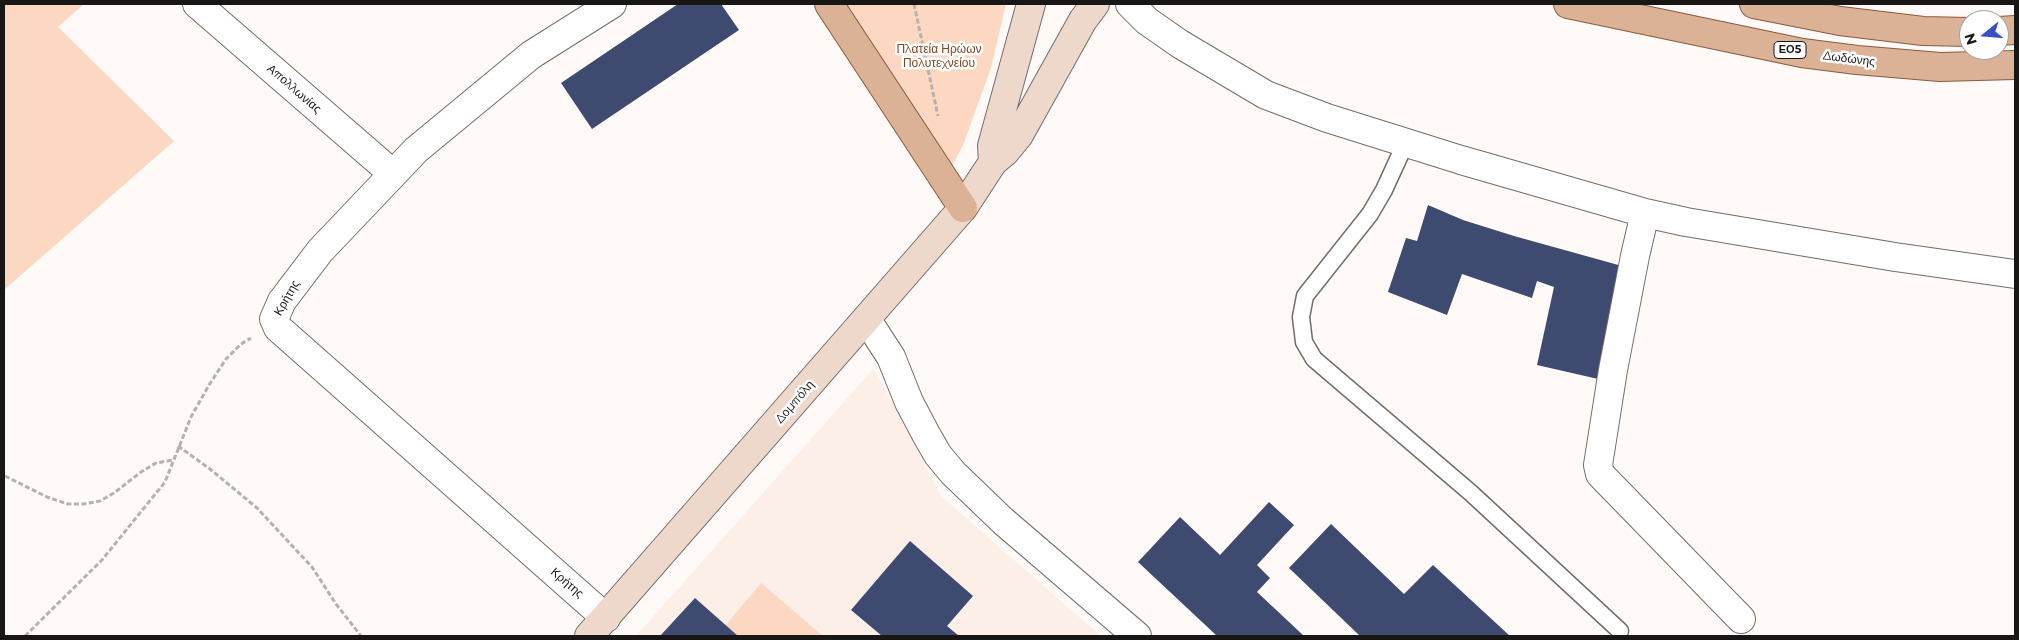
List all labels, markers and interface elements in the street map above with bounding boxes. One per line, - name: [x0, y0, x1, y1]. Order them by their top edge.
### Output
- north arrow: [1959, 10, 2009, 60]
- text: N: [1960, 31, 1981, 47]
- park label: Πλατεία Ηρώων Πολυτεχνείου: [896, 42, 982, 70]
- road number: ΕΟ5: [1774, 42, 1806, 58]
- street label: Δωδώνης: [1822, 49, 1876, 69]
- street label: Απολλωνίας: [264, 62, 324, 116]
- street label: Κρήτης: [271, 278, 303, 318]
- street label: Δομπόλη: [773, 378, 817, 426]
- street label: Κρήτης: [548, 565, 586, 601]

